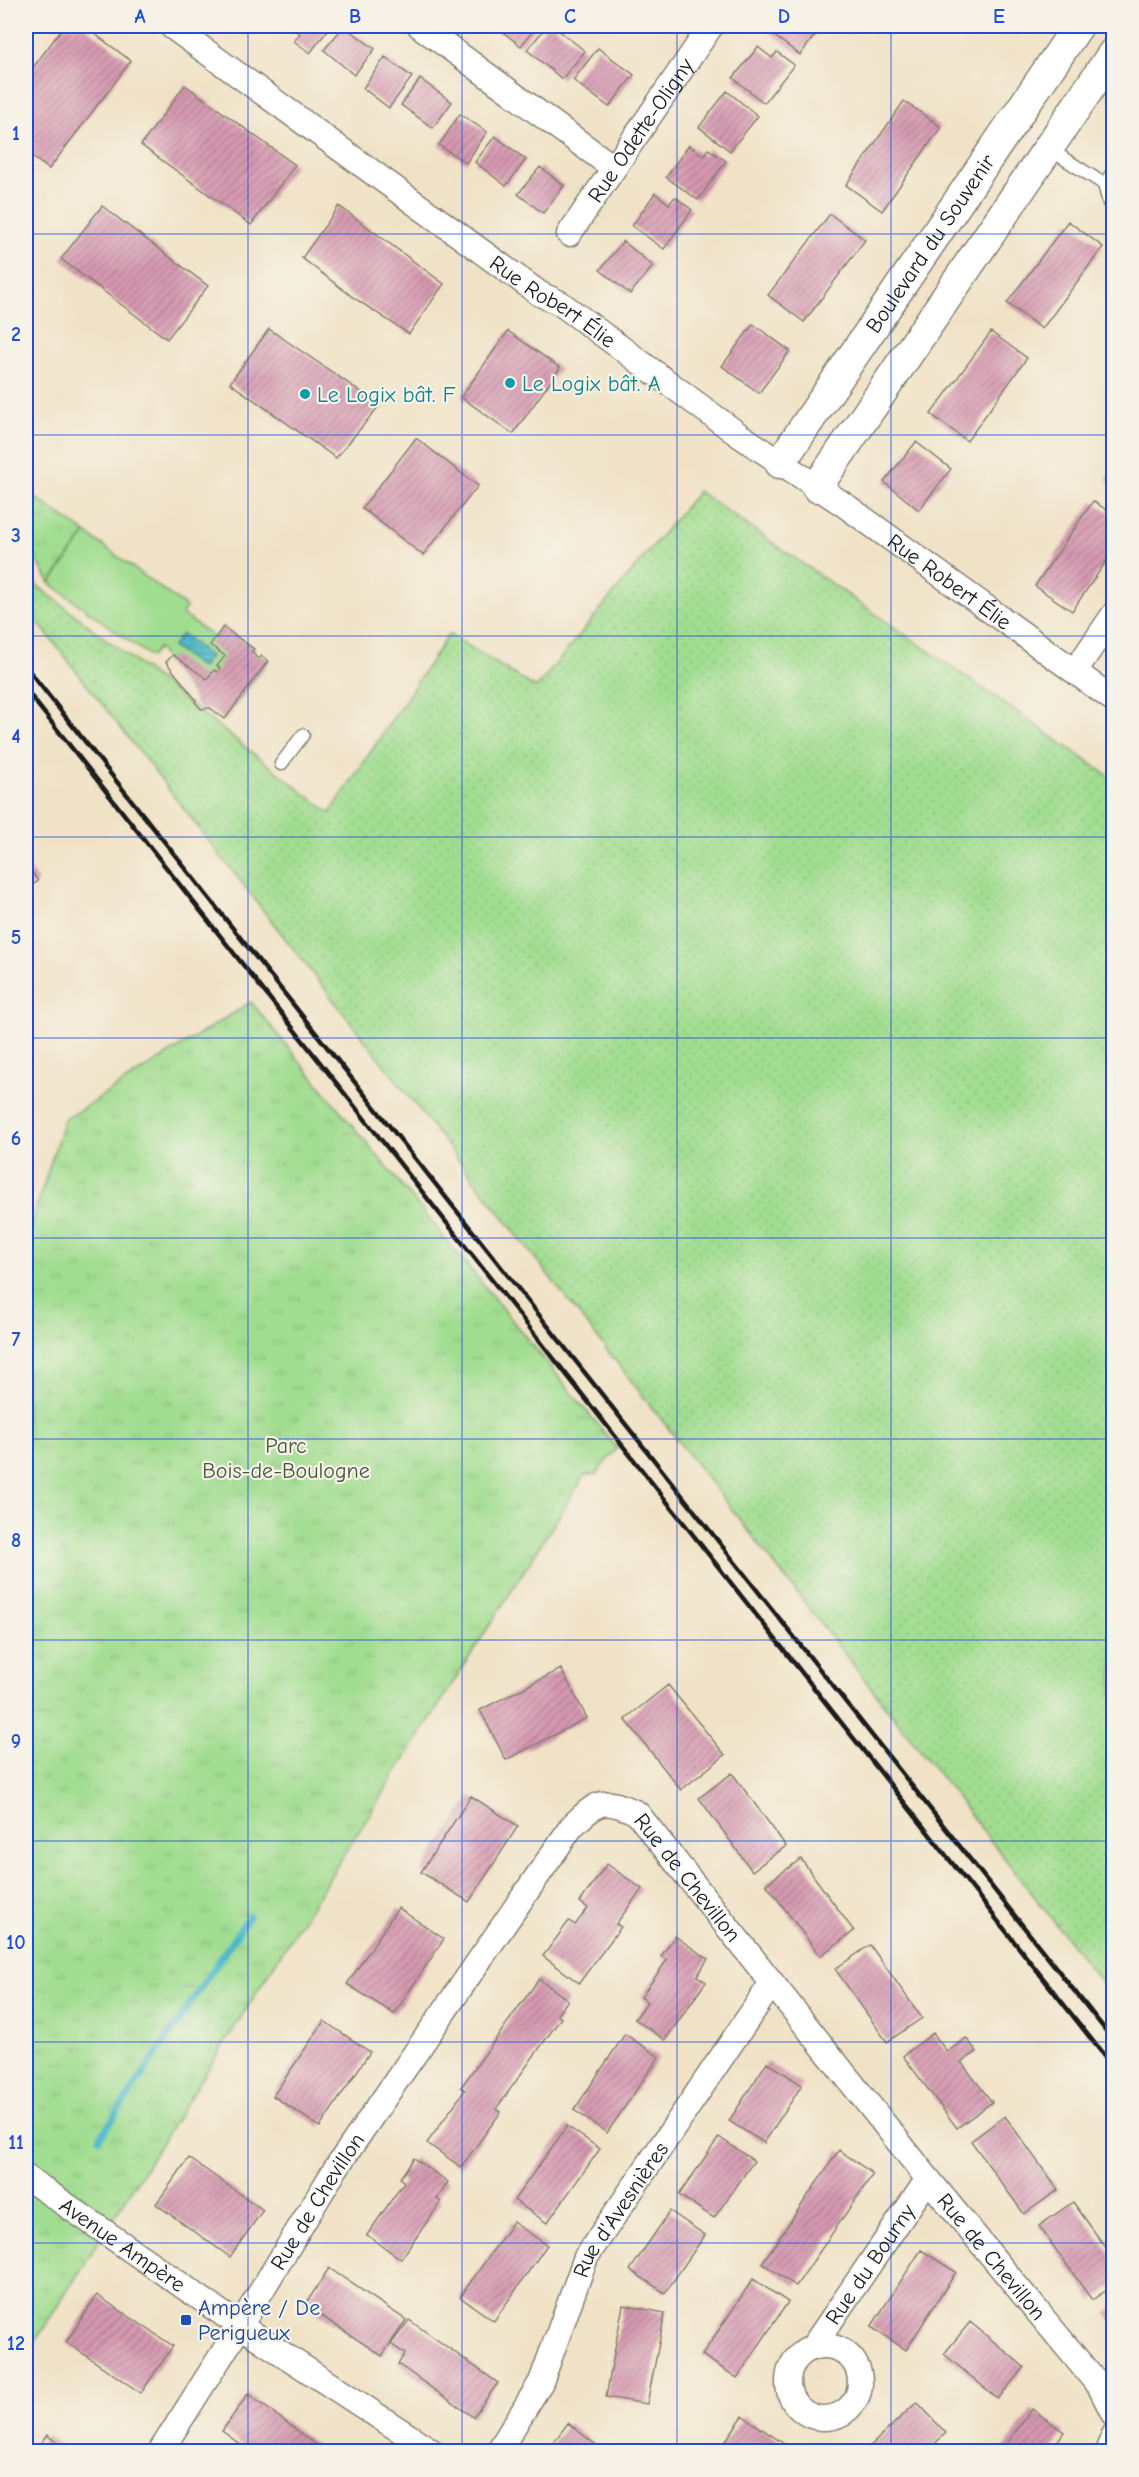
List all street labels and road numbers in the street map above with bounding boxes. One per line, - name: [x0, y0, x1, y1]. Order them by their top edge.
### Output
- street label: Rue Odette-Oligny: [582, 53, 699, 208]
- street label: Boulevard du Souvenir: [861, 149, 1001, 338]
- street label: Rue Robert Élie: [485, 250, 620, 354]
- street label: Rue Robert Élie: [882, 528, 1016, 635]
- street label: Rue de Chevillon: [628, 1808, 746, 1947]
- street label: Rue de Chevillon: [265, 2128, 370, 2275]
- street label: Rue d'Avesnières: [568, 2137, 674, 2281]
- street label: Rue de Chevillon: [931, 2188, 1051, 2326]
- street label: Avenue Ampère: [54, 2192, 190, 2298]
- street label: Rue du Bourny: [820, 2199, 921, 2330]

